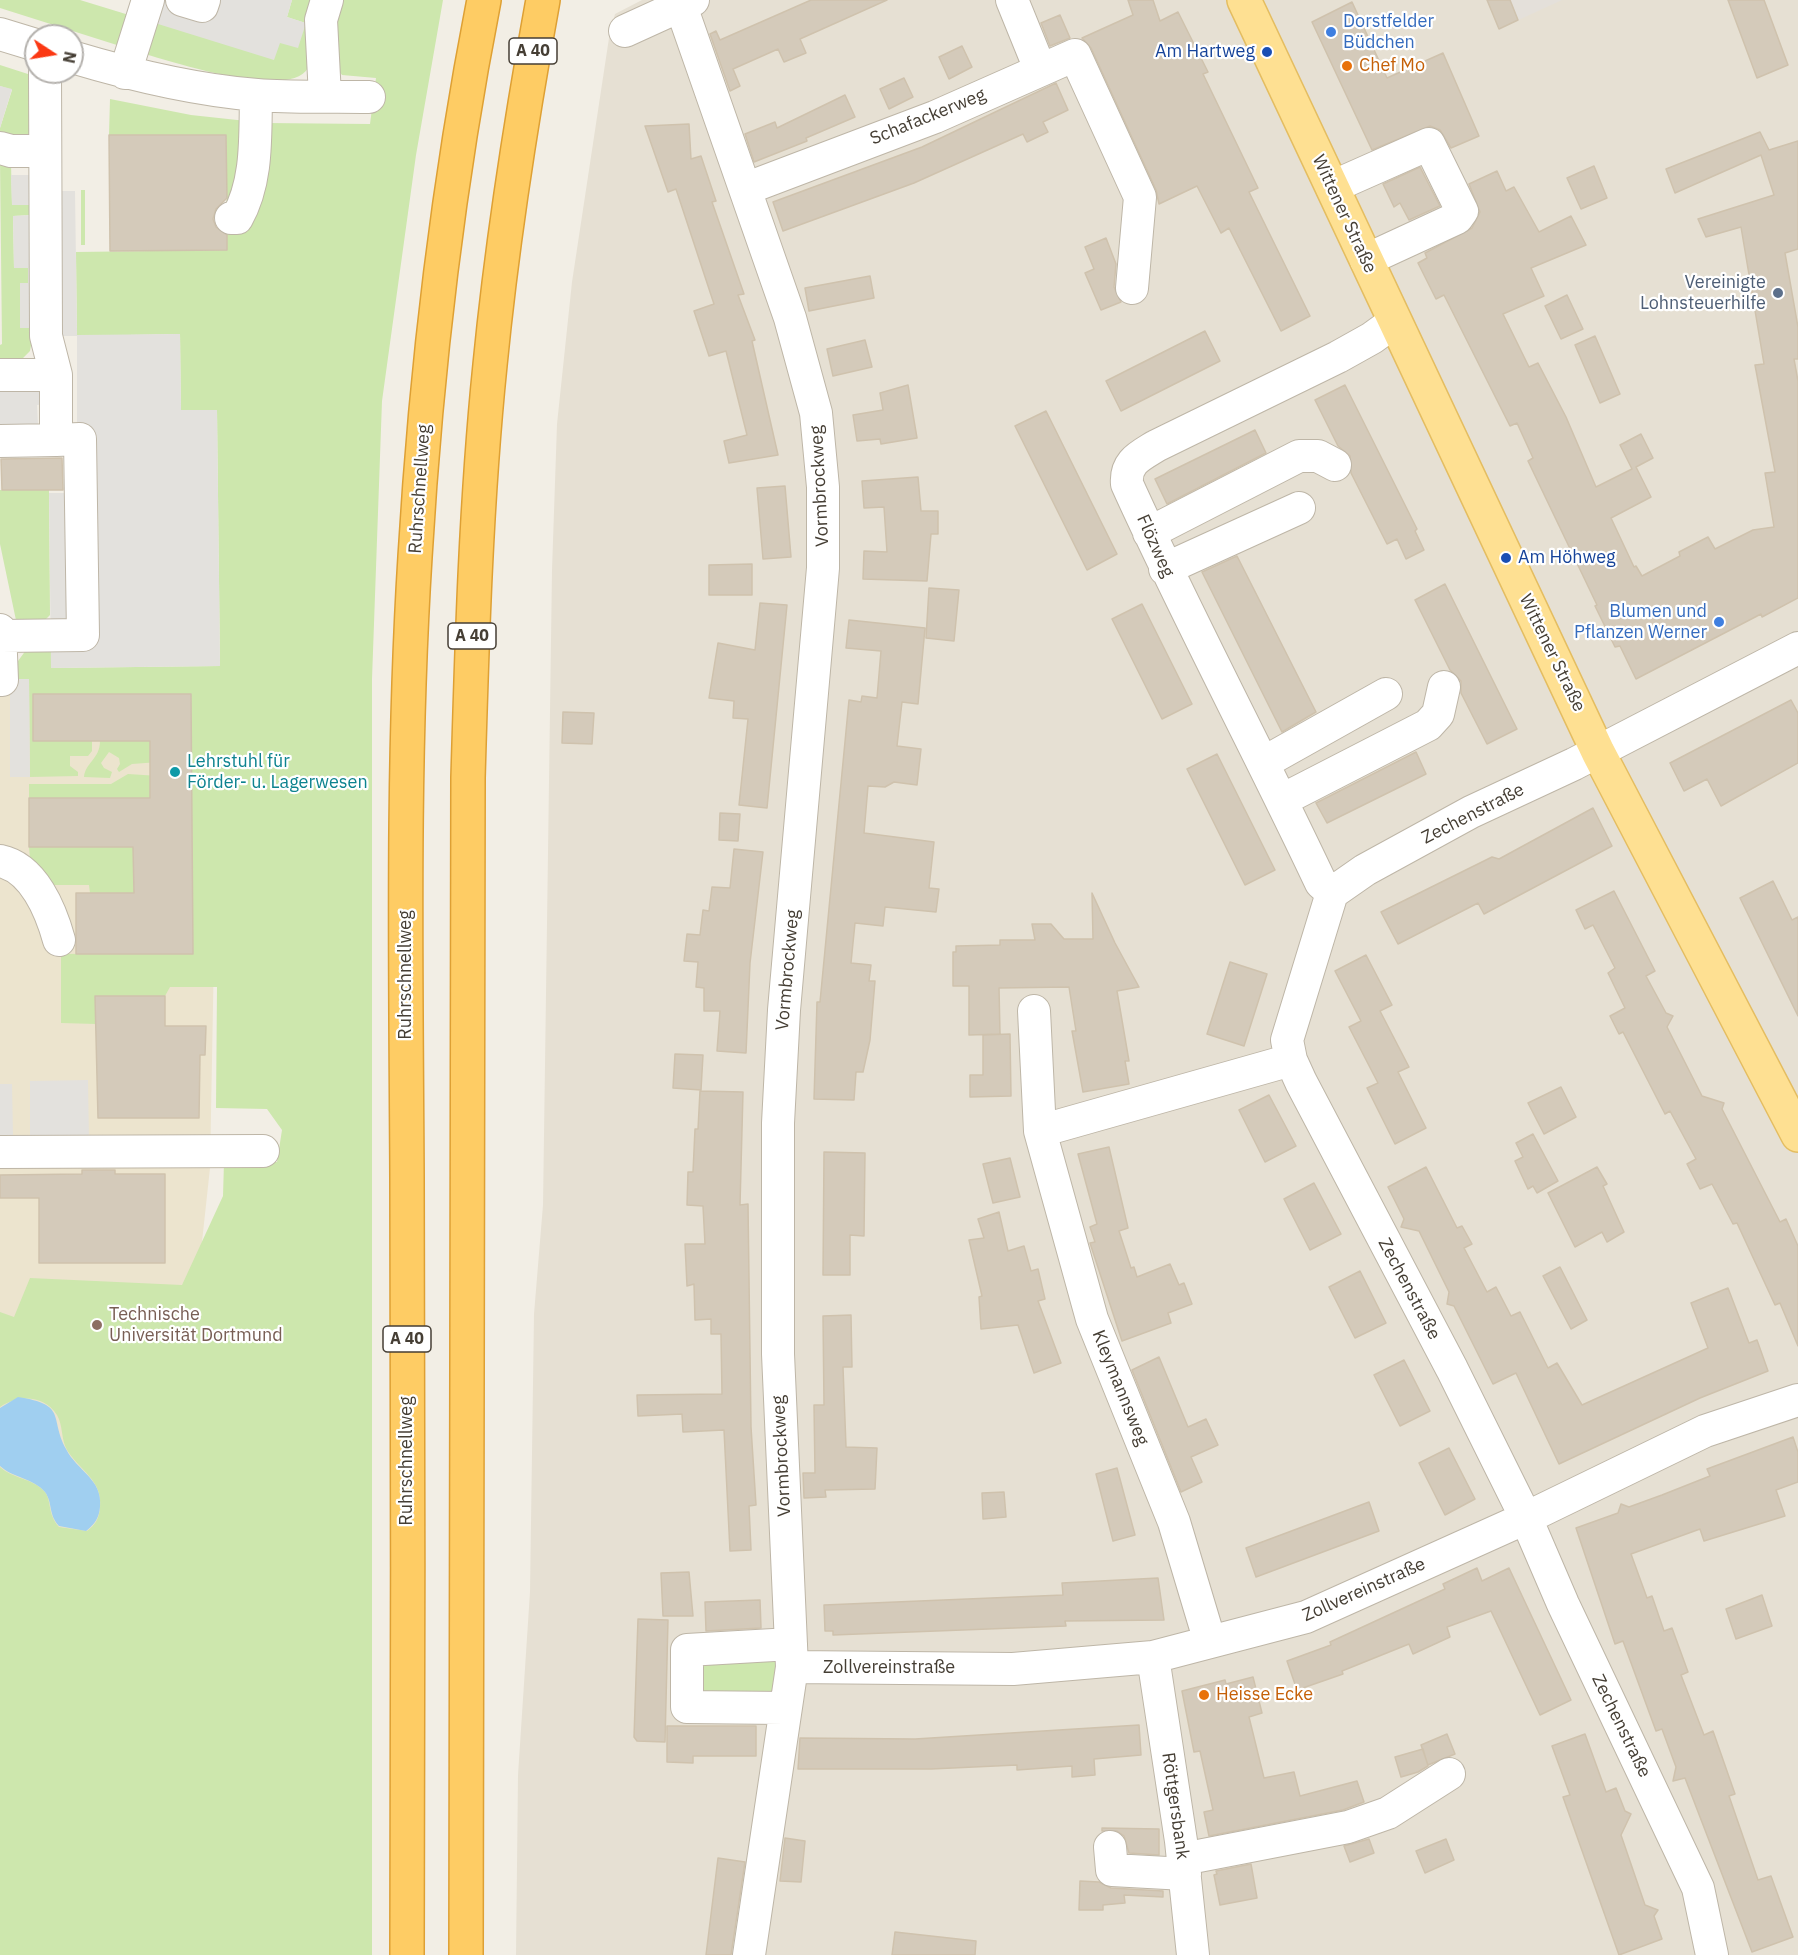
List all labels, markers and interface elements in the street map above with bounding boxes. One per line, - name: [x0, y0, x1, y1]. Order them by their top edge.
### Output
- place label: Dorstfelder Büdchen: [1343, 11, 1434, 54]
- north arrow: [24, 24, 84, 84]
- marker: Dorstfelder Büdchen: [1324, 25, 1338, 39]
- road number: A 40: [509, 38, 557, 64]
- place label: Am Hartweg: [1155, 41, 1255, 63]
- marker: Am Hartweg: [1260, 45, 1274, 59]
- text: N: [59, 50, 81, 65]
- place label: Chef Mo: [1359, 55, 1425, 77]
- marker: Chef Mo: [1340, 59, 1354, 73]
- street label: Schafackerweg: [867, 84, 989, 150]
- street label: Wittener Straße: [1307, 151, 1381, 277]
- place label: Vereinigte Lohnsteuerhilfe: [1640, 272, 1766, 314]
- marker: Vereinigte Lohnsteuerhilfe: [1771, 286, 1785, 300]
- street label: Ruhrschnellweg: [405, 424, 435, 554]
- street label: Vormbrockweg: [806, 425, 834, 547]
- street label: Flözweg: [1132, 511, 1178, 581]
- place label: Am Höhweg: [1518, 547, 1616, 569]
- marker: Am Höhweg: [1499, 551, 1513, 565]
- street label: Wittener Straße: [1514, 591, 1590, 715]
- place label: Blumen und Pflanzen Werner: [1574, 601, 1707, 644]
- marker: Blumen und Pflanzen Werner: [1712, 615, 1726, 629]
- road number: A 40: [448, 623, 496, 649]
- place label: Lehrstuhl für Förder- u. Lagerwesen: [187, 751, 368, 794]
- marker: Lehrstuhl für Förder- u. Lagerwesen: [168, 765, 182, 779]
- street label: Zechenstraße: [1418, 779, 1528, 849]
- street label: Vormbrockweg: [772, 909, 804, 1031]
- street label: Ruhrschnellweg: [395, 910, 417, 1040]
- street label: Zechenstraße: [1373, 1234, 1445, 1344]
- place label: Technische Universität Dortmund: [109, 1304, 283, 1346]
- marker: Technische Universität Dortmund: [90, 1318, 104, 1332]
- road number: A 40: [383, 1326, 431, 1352]
- street label: Kleymannsweg: [1087, 1327, 1153, 1449]
- street label: Vormbrockweg: [768, 1395, 796, 1517]
- street label: Ruhrschnellweg: [396, 1396, 418, 1526]
- street label: Zollvereinstraße: [1299, 1553, 1429, 1627]
- street label: Zollvereinstraße: [823, 1657, 955, 1679]
- street label: Zechenstraße: [1587, 1671, 1655, 1781]
- place label: Heisse Ecke: [1216, 1684, 1313, 1706]
- marker: Heisse Ecke: [1197, 1688, 1211, 1702]
- street label: Röttgersbank: [1157, 1751, 1193, 1861]

